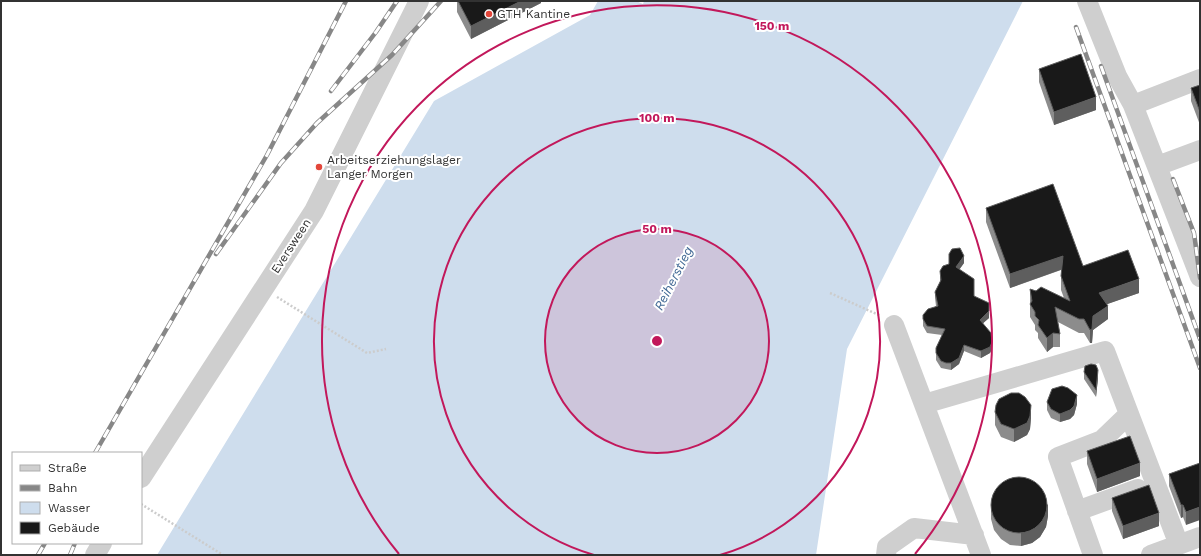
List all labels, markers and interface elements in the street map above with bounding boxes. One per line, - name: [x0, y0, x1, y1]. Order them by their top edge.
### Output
- place label: GTH Kantine: [497, 7, 570, 21]
- marker: GTH Kantine: [484, 9, 494, 19]
- text: 150 m: [755, 19, 789, 33]
- text: 100 m: [639, 111, 675, 125]
- place label: Arbeitserziehungslager Langer Morgen: [327, 153, 461, 181]
- marker: Arbeitserziehungslager Langer Morgen: [314, 162, 324, 172]
- street label: Eversween: [268, 216, 314, 276]
- text: 50 m: [642, 222, 672, 236]
- water label: Reiherstieg: [651, 244, 696, 313]
- centre of rings: [650, 334, 664, 348]
- legend: [12, 452, 142, 544]
- text: Straße: [48, 461, 87, 475]
- text: Bahn: [48, 481, 77, 495]
- text: Wasser: [48, 501, 90, 515]
- text: Gebäude: [48, 521, 100, 535]

